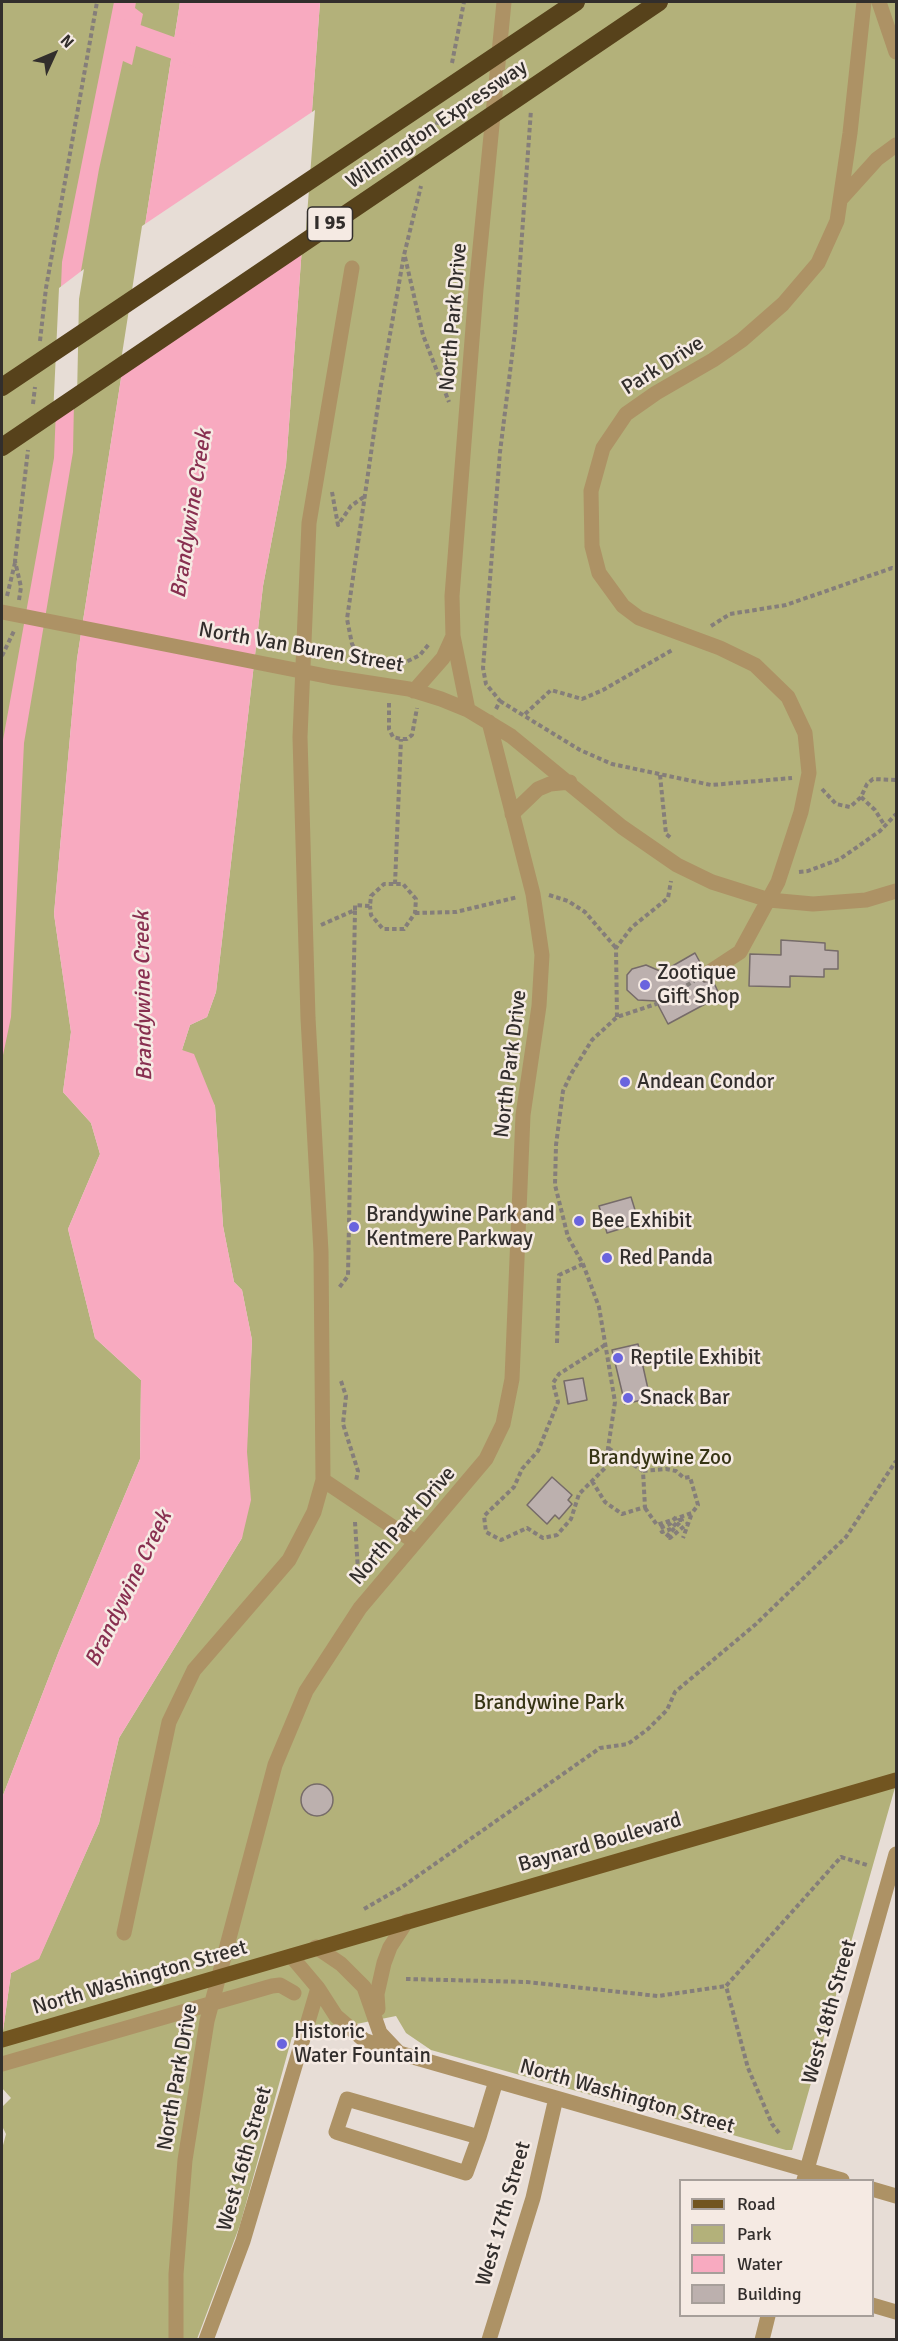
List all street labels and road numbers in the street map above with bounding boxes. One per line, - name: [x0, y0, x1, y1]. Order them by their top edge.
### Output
- street label: Wilmington Expressway: [342, 55, 532, 195]
- road number: I 95: [308, 207, 352, 241]
- street label: North Park Drive: [435, 242, 473, 392]
- street label: Park Drive: [617, 331, 709, 401]
- street label: North Van Buren Street: [197, 618, 405, 678]
- street label: North Park Drive: [489, 989, 533, 1139]
- street label: North Park Drive: [345, 1462, 461, 1590]
- street label: Baynard Boulevard: [516, 1808, 684, 1878]
- street label: North Washington Street: [30, 1935, 250, 2021]
- street label: West 18th Street: [797, 1937, 863, 2087]
- street label: North Park Drive: [153, 2002, 203, 2152]
- street label: North Washington Street: [517, 2054, 737, 2140]
- street label: West 16th Street: [212, 2084, 278, 2234]
- street label: West 17th Street: [471, 2139, 537, 2289]

